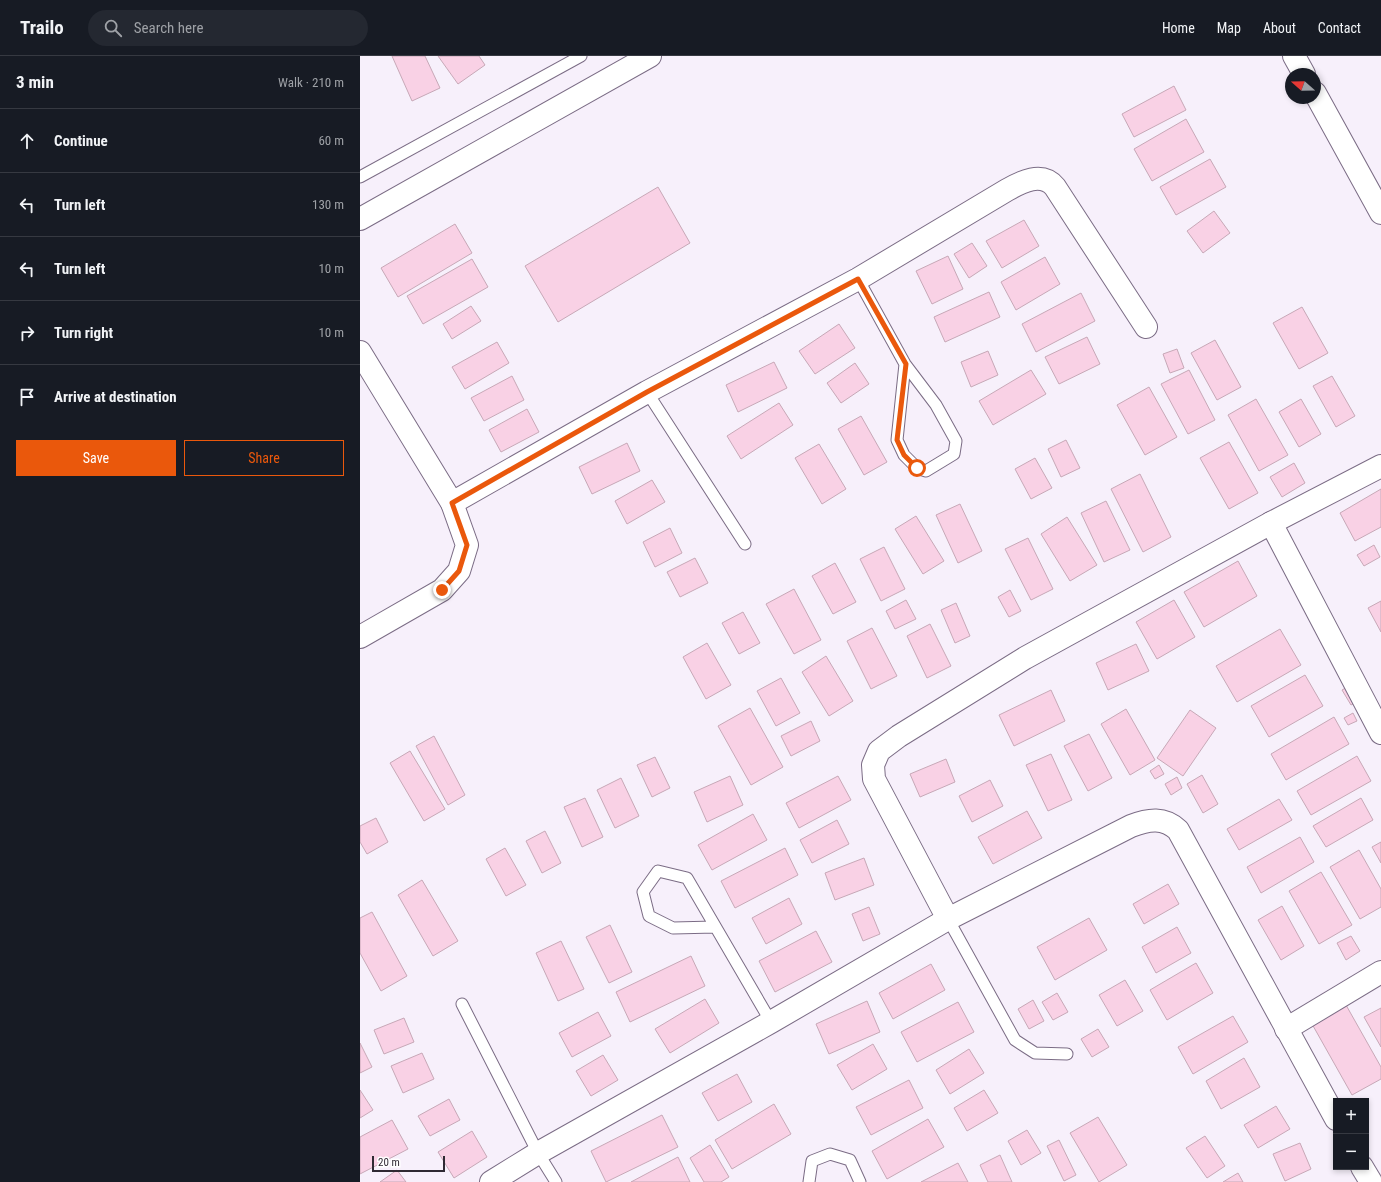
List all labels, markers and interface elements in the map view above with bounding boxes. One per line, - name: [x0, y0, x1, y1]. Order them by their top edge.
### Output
- search box: [88, 10, 368, 46]
- text: Trailo: [20, 16, 64, 39]
- icon: search: [102, 17, 124, 39]
- text: Search here: [134, 19, 203, 37]
- text: Home: [1162, 20, 1195, 36]
- text: Map: [1217, 20, 1241, 36]
- text: About: [1263, 20, 1296, 36]
- text: Contact: [1318, 20, 1361, 36]
- north arrow: [1285, 68, 1321, 104]
- text: 3 min: [16, 72, 54, 92]
- text: Walk · 210 m: [278, 75, 344, 90]
- icon: ahead: [16, 130, 38, 152]
- text: Continue: [54, 132, 108, 150]
- text: 60 m: [318, 133, 344, 148]
- icon: left: [16, 194, 38, 216]
- text: Turn left: [54, 196, 105, 214]
- text: 130 m: [312, 197, 344, 212]
- icon: left: [16, 258, 38, 280]
- text: Turn left: [54, 260, 105, 278]
- text: 10 m: [318, 261, 344, 276]
- icon: right: [16, 322, 38, 344]
- text: Turn right: [54, 324, 113, 342]
- text: 10 m: [318, 325, 344, 340]
- icon: arrive: [16, 386, 38, 408]
- text: Arrive at destination: [54, 388, 177, 406]
- button: Save: [16, 440, 176, 476]
- button: Share: [184, 440, 344, 476]
- route start: [908, 459, 926, 477]
- route end: [433, 581, 451, 599]
- map controls: [1333, 1098, 1369, 1170]
- button: +: [1333, 1098, 1369, 1134]
- button: −: [1333, 1134, 1369, 1170]
- scale bar: [372, 1154, 445, 1173]
- text: 20 m: [378, 1156, 400, 1169]

